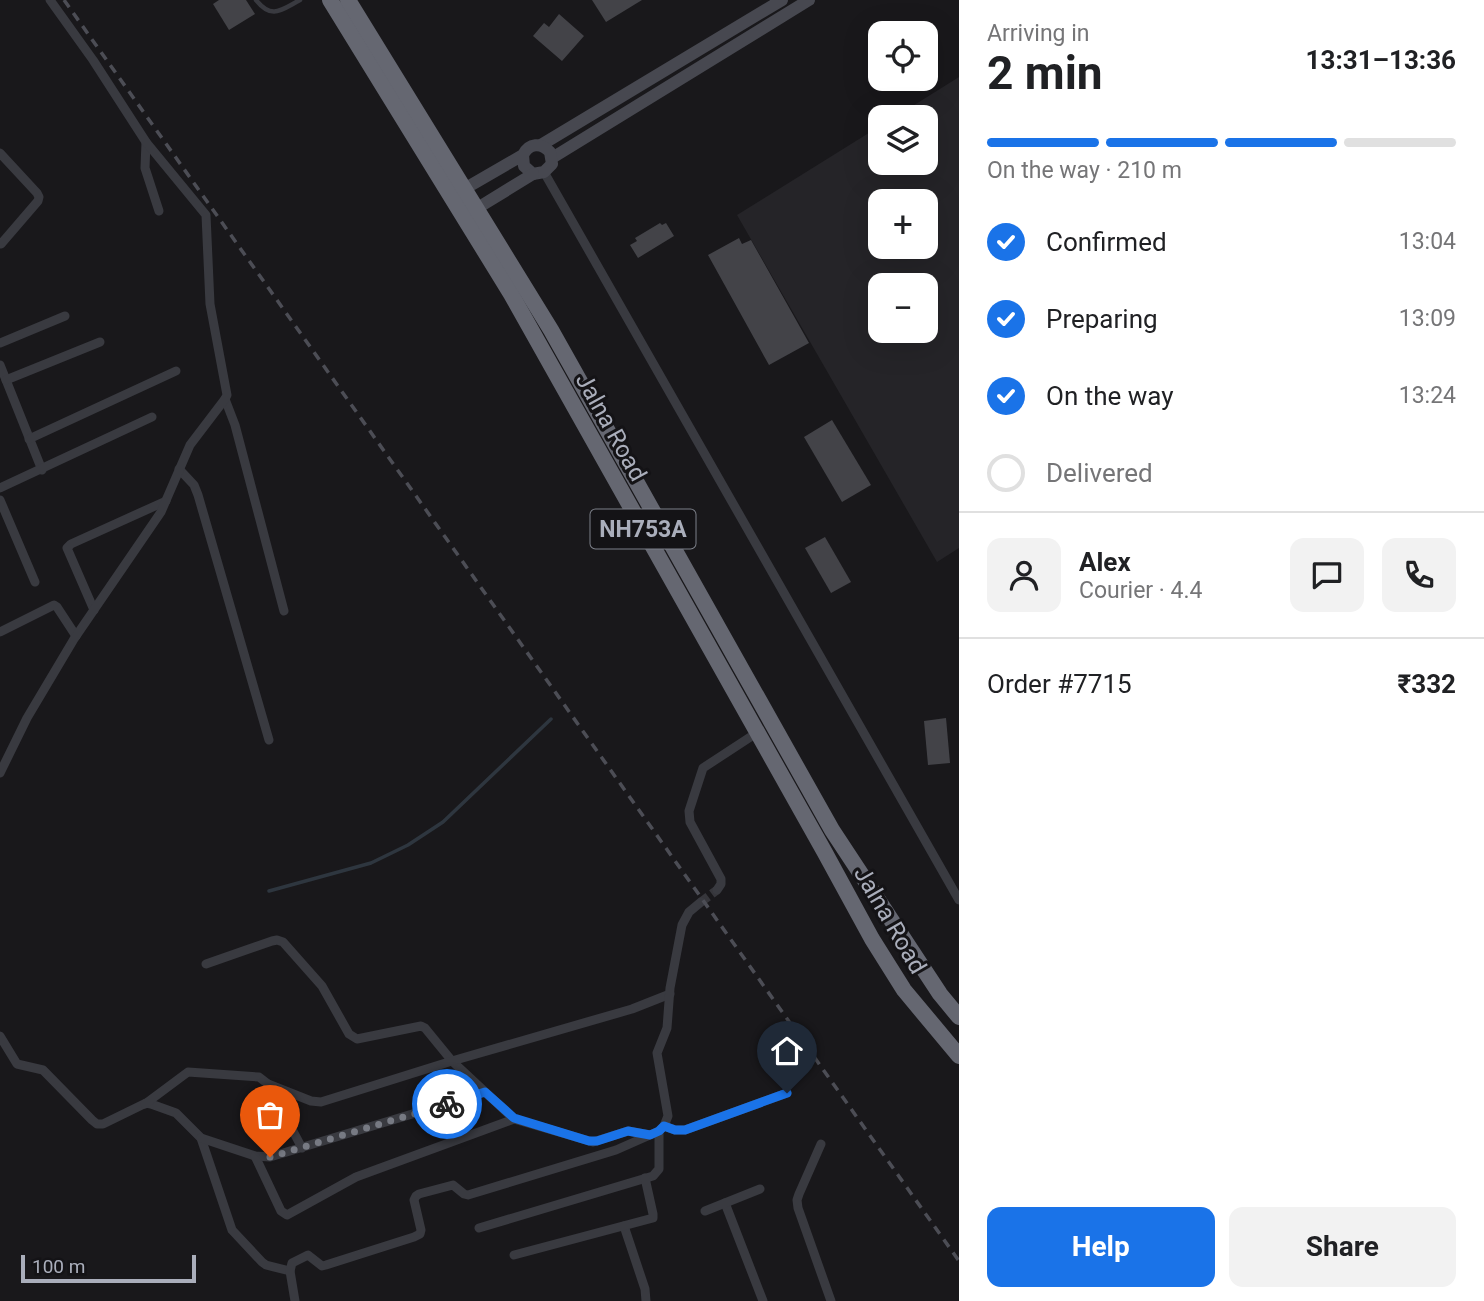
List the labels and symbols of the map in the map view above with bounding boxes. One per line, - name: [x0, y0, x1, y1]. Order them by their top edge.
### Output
- street label: Jalna Road: [570, 368, 652, 486]
- road number: NH753A: [590, 509, 696, 548]
- street label: Jalna Road: [848, 861, 932, 979]
- pin: [757, 1021, 817, 1093]
- courier: [412, 1069, 482, 1139]
- pin: [240, 1085, 300, 1157]
- scale bar: [21, 1252, 196, 1284]

